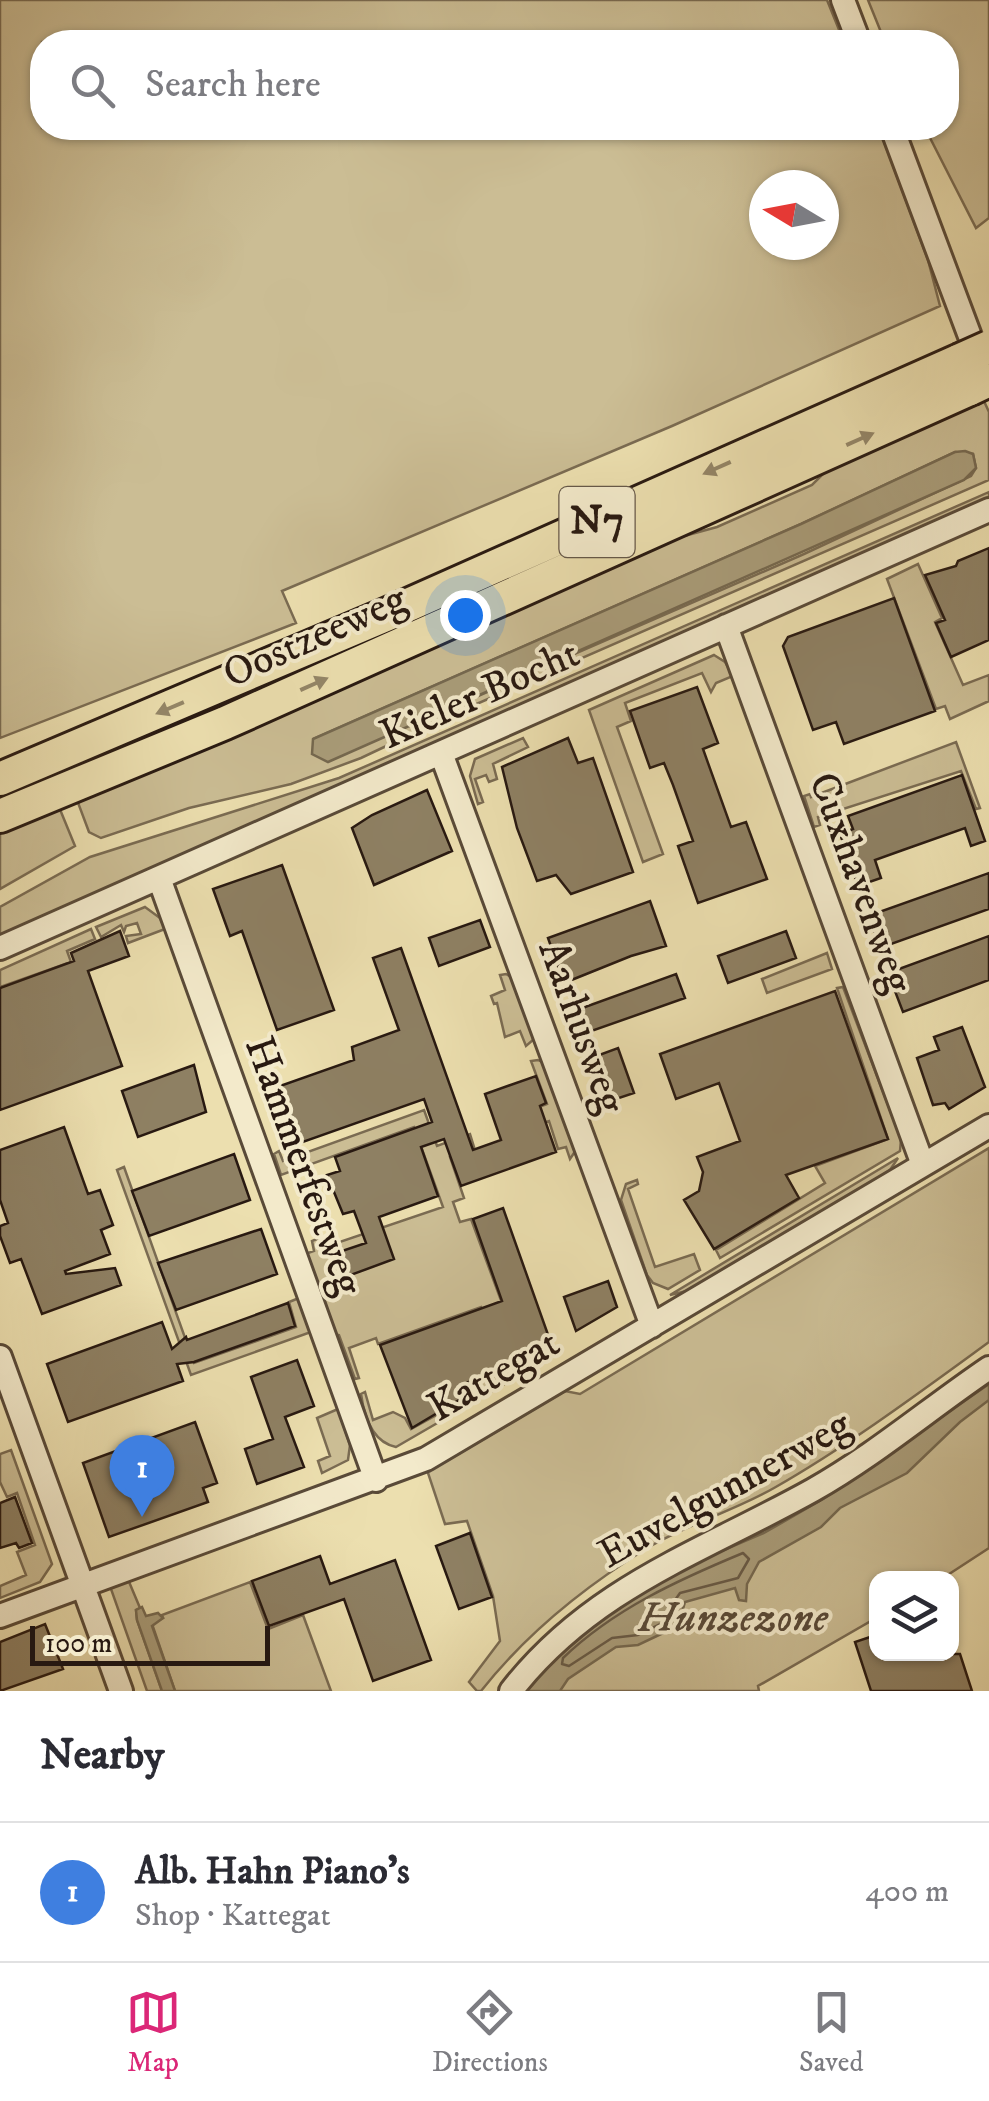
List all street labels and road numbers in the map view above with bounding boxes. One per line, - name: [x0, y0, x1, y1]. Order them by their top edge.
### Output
- road number: N7: [560, 487, 634, 557]
- street label: Oostzeeweg: [215, 573, 415, 700]
- street label: Kieler Bocht: [372, 628, 588, 762]
- street label: Cuxhavenweg: [796, 766, 924, 1001]
- street label: Aarhusweg: [526, 933, 637, 1121]
- street label: Hammerfestweg: [232, 1029, 374, 1303]
- street label: Kattegat: [419, 1318, 569, 1434]
- street label: Euvelgunnerweg: [590, 1399, 861, 1581]

